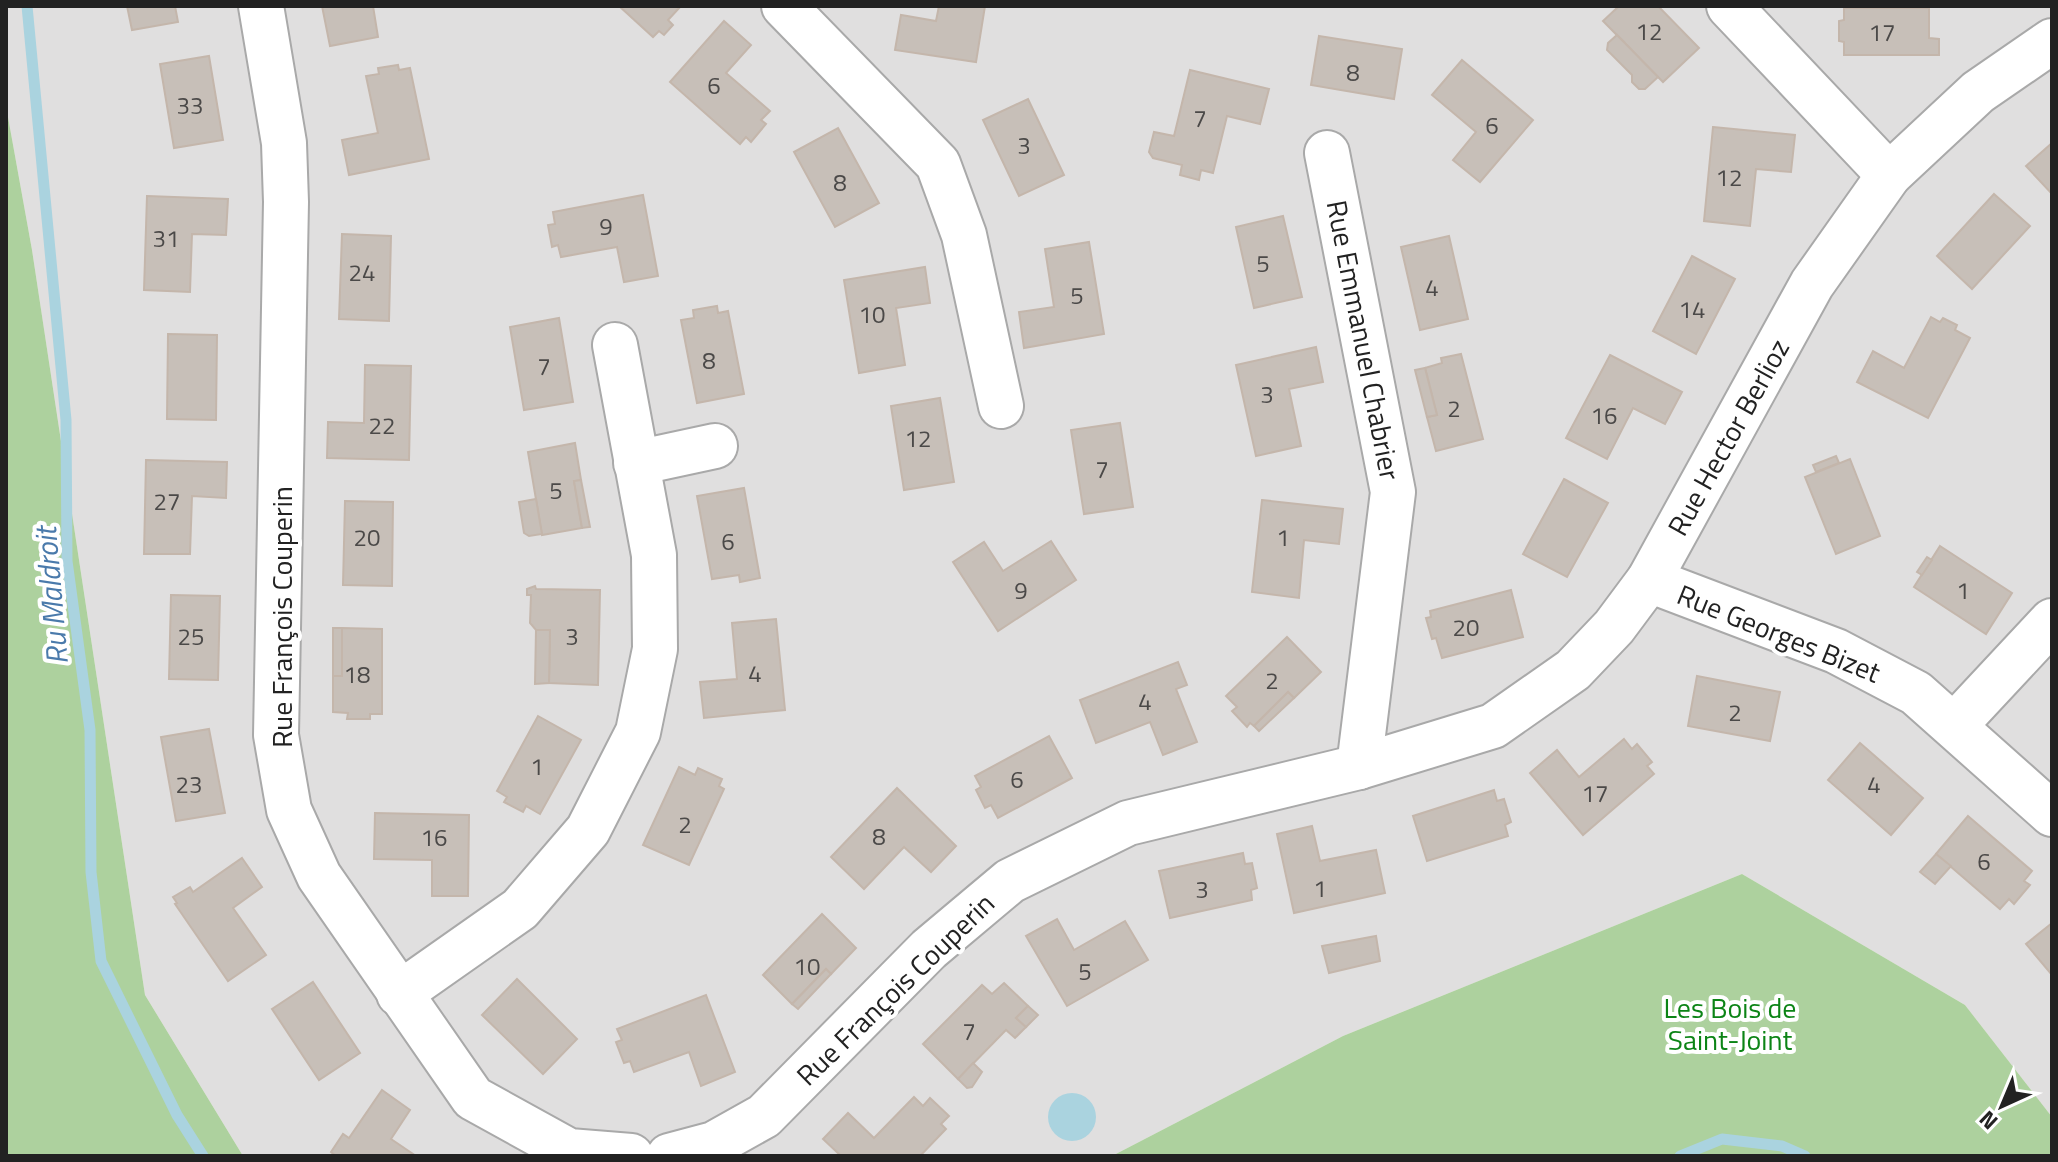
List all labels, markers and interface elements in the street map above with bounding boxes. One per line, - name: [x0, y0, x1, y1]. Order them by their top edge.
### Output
- house number: 12: [1636, 13, 1662, 49]
- house number: 17: [1869, 14, 1895, 50]
- house number: 8: [1346, 54, 1360, 90]
- house number: 6: [707, 67, 721, 103]
- house number: 33: [177, 87, 203, 123]
- house number: 7: [1193, 100, 1207, 136]
- house number: 6: [1485, 107, 1499, 143]
- house number: 3: [1017, 127, 1031, 163]
- house number: 12: [1716, 159, 1742, 195]
- house number: 8: [833, 164, 847, 200]
- street label: Rue Emmanuel Chabrier: [1316, 196, 1412, 484]
- house number: 9: [599, 208, 613, 244]
- house number: 31: [153, 220, 179, 256]
- house number: 5: [1256, 245, 1270, 281]
- house number: 24: [349, 254, 375, 290]
- house number: 4: [1425, 269, 1439, 305]
- house number: 5: [1070, 277, 1084, 313]
- house number: 14: [1679, 291, 1705, 327]
- house number: 10: [859, 296, 885, 332]
- street label: Rue Hector Berlioz: [1656, 331, 1800, 543]
- house number: 8: [702, 342, 716, 378]
- house number: 7: [537, 348, 551, 384]
- house number: 3: [1260, 376, 1274, 412]
- house number: 2: [1447, 390, 1461, 426]
- house number: 16: [1591, 397, 1617, 433]
- house number: 22: [369, 407, 395, 443]
- house number: 12: [905, 420, 931, 456]
- house number: 7: [1095, 451, 1109, 487]
- house number: 5: [549, 472, 563, 508]
- house number: 27: [154, 483, 180, 519]
- street label: Rue François Couperin: [260, 486, 303, 748]
- house number: 20: [354, 519, 380, 555]
- house number: 1: [1276, 519, 1290, 555]
- water label: Ru Maldroit: [22, 522, 80, 667]
- house number: 6: [721, 523, 735, 559]
- house number: 9: [1014, 572, 1028, 608]
- house number: 1: [1956, 572, 1970, 608]
- street label: Rue Georges Bizet: [1671, 573, 1887, 693]
- house number: 20: [1453, 609, 1479, 645]
- house number: 25: [178, 618, 204, 654]
- house number: 3: [565, 618, 579, 654]
- house number: 4: [748, 655, 762, 691]
- house number: 18: [344, 656, 370, 692]
- house number: 2: [1265, 662, 1279, 698]
- house number: 4: [1138, 683, 1152, 719]
- house number: 2: [1728, 694, 1742, 730]
- house number: 1: [530, 748, 544, 784]
- house number: 6: [1010, 761, 1024, 797]
- house number: 23: [176, 766, 202, 802]
- house number: 4: [1867, 766, 1881, 802]
- house number: 17: [1582, 775, 1608, 811]
- house number: 2: [678, 806, 692, 842]
- house number: 8: [872, 818, 886, 854]
- house number: 16: [421, 819, 447, 855]
- house number: 6: [1977, 843, 1991, 879]
- house number: 1: [1313, 870, 1327, 906]
- house number: 3: [1195, 871, 1209, 907]
- street label: Rue François Couperin: [786, 883, 1004, 1095]
- house number: 10: [794, 948, 820, 984]
- house number: 5: [1078, 953, 1092, 989]
- park label: Les Bois de Saint-Joint: [1664, 986, 1796, 1061]
- house number: 7: [962, 1013, 976, 1049]
- north arrow: [1962, 1066, 2042, 1146]
- text: N: [1971, 1103, 2005, 1138]

